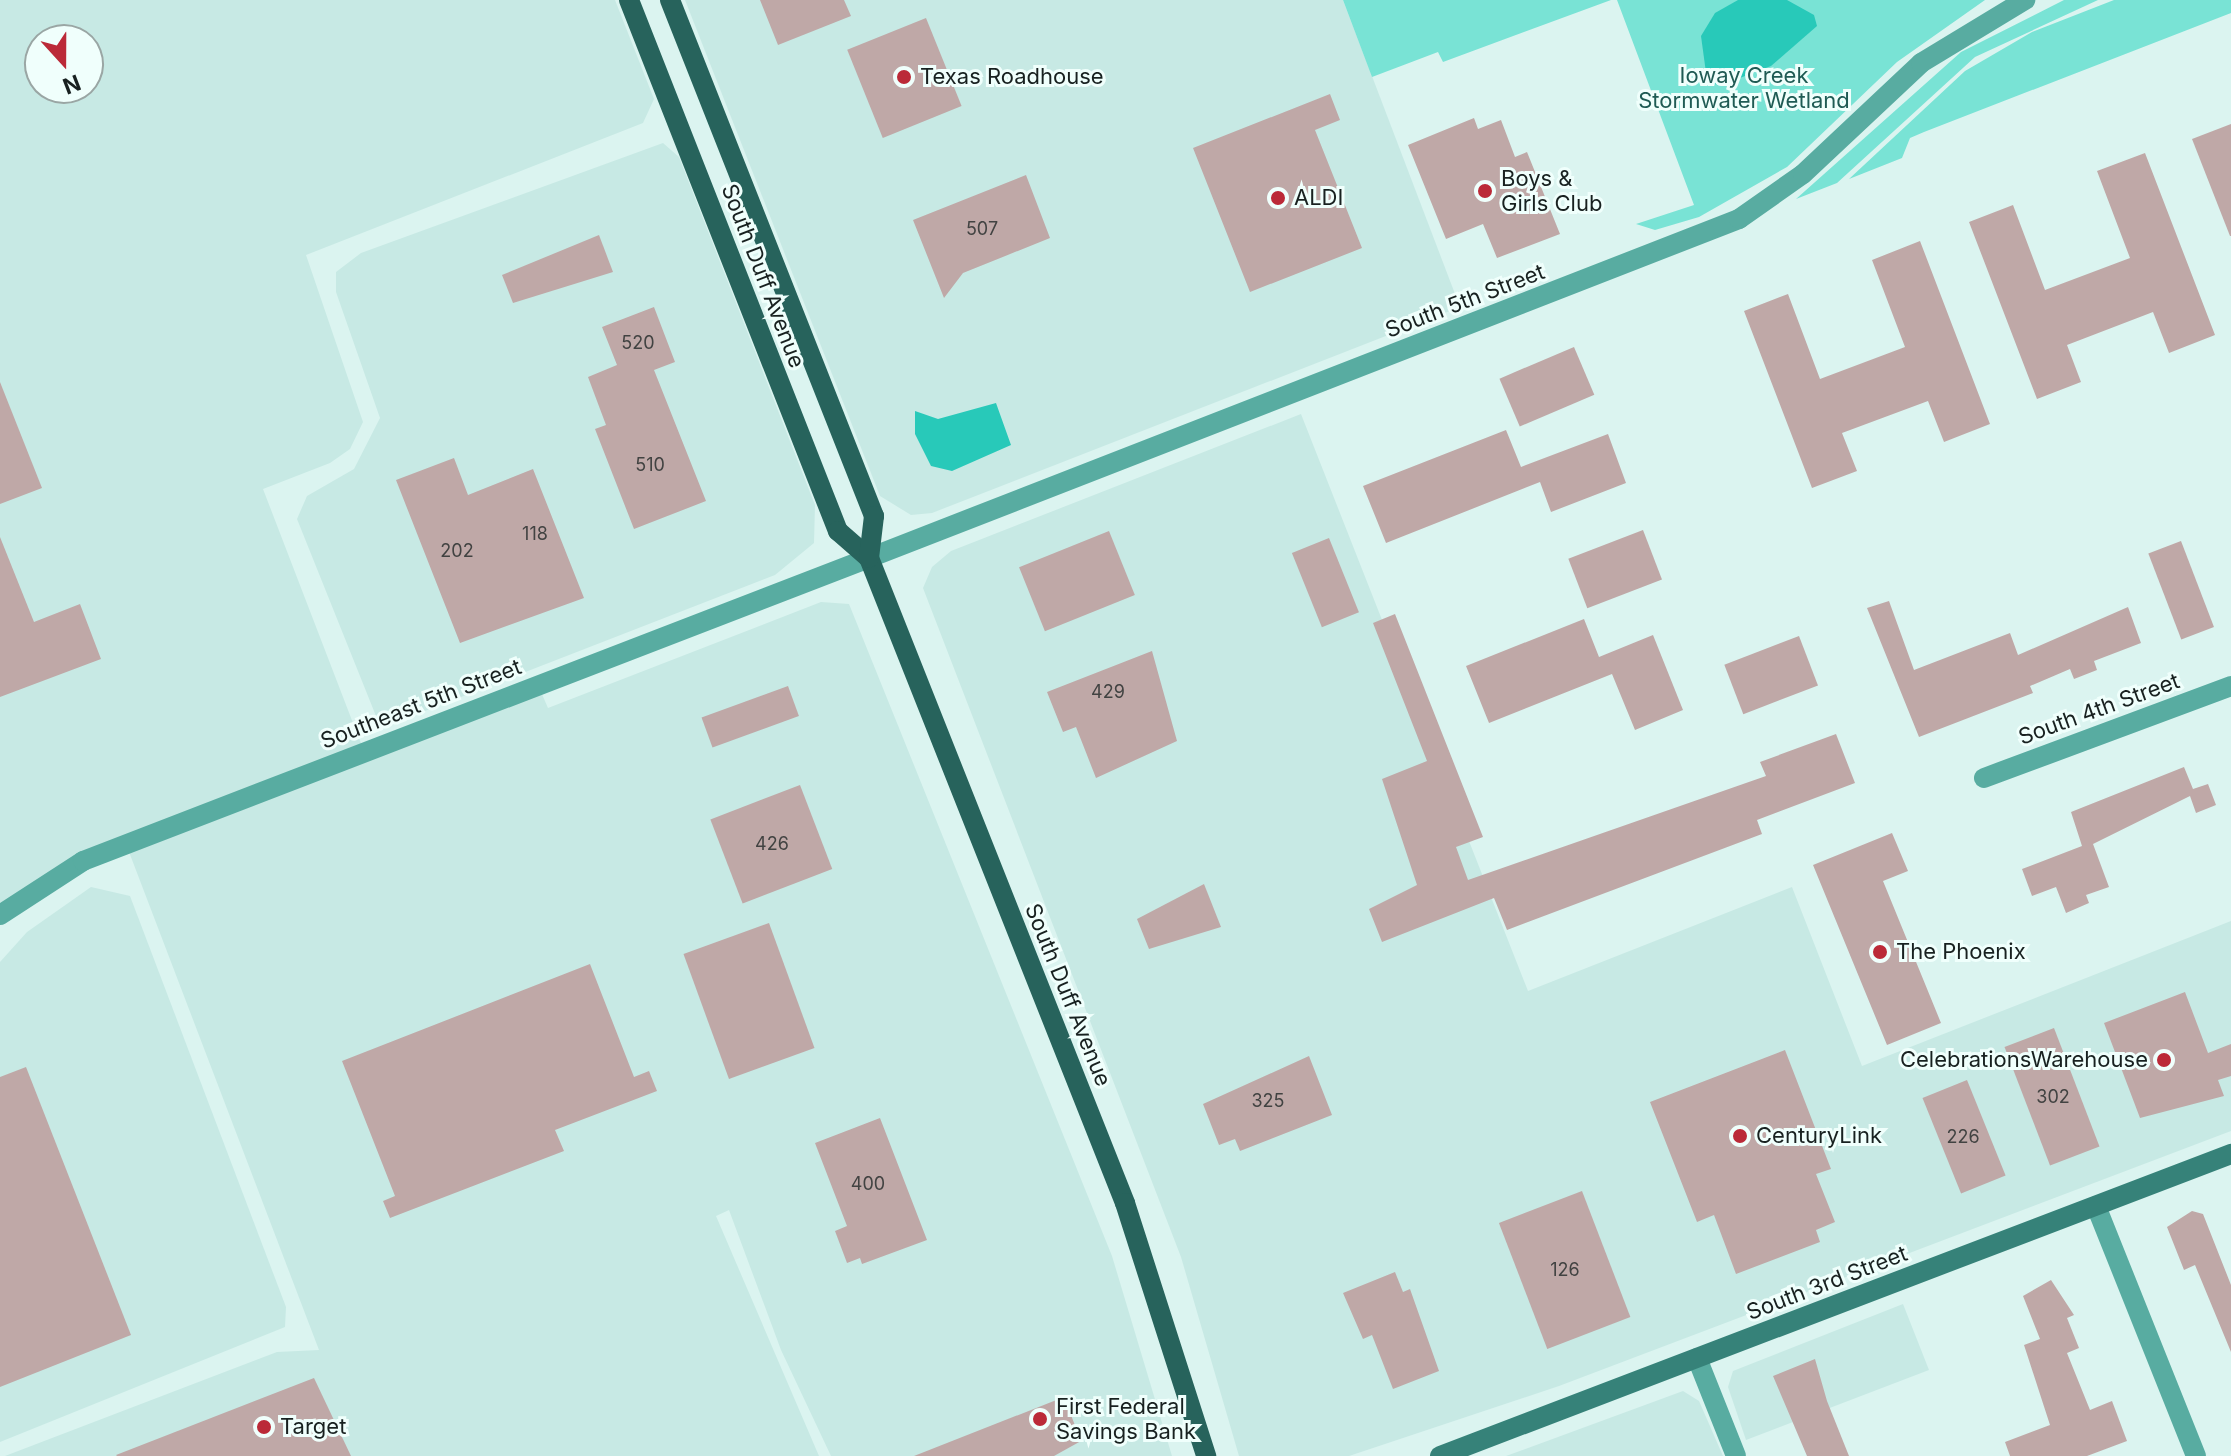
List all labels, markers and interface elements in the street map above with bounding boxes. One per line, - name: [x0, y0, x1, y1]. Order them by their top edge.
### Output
- north arrow: [24, 24, 104, 104]
- park label: Ioway Creek Stormwater Wetland: [1638, 62, 1850, 114]
- place label: Texas Roadhouse: [920, 64, 1104, 90]
- marker: Texas Roadhouse: [895, 68, 913, 86]
- text: N: [59, 69, 84, 100]
- place label: Boys & Girls Club: [1501, 165, 1602, 216]
- street label: South Duff Avenue: [716, 180, 810, 372]
- marker: Boys & Girls Club: [1476, 182, 1494, 200]
- place label: ALDI: [1294, 185, 1343, 211]
- marker: ALDI: [1269, 189, 1287, 207]
- house number: 507: [966, 218, 998, 240]
- street label: South 5th Street: [1382, 258, 1548, 344]
- house number: 520: [621, 332, 655, 354]
- house number: 510: [635, 454, 665, 476]
- house number: 118: [522, 523, 548, 545]
- house number: 202: [440, 540, 474, 562]
- street label: Southeast 5th Street: [317, 654, 525, 754]
- street label: South 4th Street: [2015, 668, 2183, 750]
- house number: 429: [1091, 681, 1125, 703]
- house number: 426: [755, 833, 789, 855]
- street label: South Duff Avenue: [1019, 900, 1117, 1090]
- place label: The Phoenix: [1896, 939, 2026, 965]
- marker: The Phoenix: [1871, 943, 1889, 961]
- place label: CelebrationsWarehouse: [1900, 1047, 2148, 1073]
- marker: CelebrationsWarehouse: [2155, 1051, 2173, 1069]
- house number: 302: [2036, 1086, 2070, 1108]
- house number: 325: [1251, 1090, 1285, 1112]
- place label: CenturyLink: [1756, 1123, 1882, 1149]
- house number: 226: [1946, 1126, 1980, 1148]
- marker: CenturyLink: [1731, 1127, 1749, 1145]
- house number: 400: [851, 1173, 885, 1195]
- street label: South 3rd Street: [1743, 1240, 1911, 1326]
- house number: 126: [1550, 1259, 1580, 1281]
- place label: First Federal Savings Bank: [1056, 1393, 1196, 1444]
- marker: First Federal Savings Bank: [1031, 1410, 1049, 1428]
- place label: Target: [280, 1414, 346, 1440]
- marker: Target: [255, 1418, 273, 1436]

